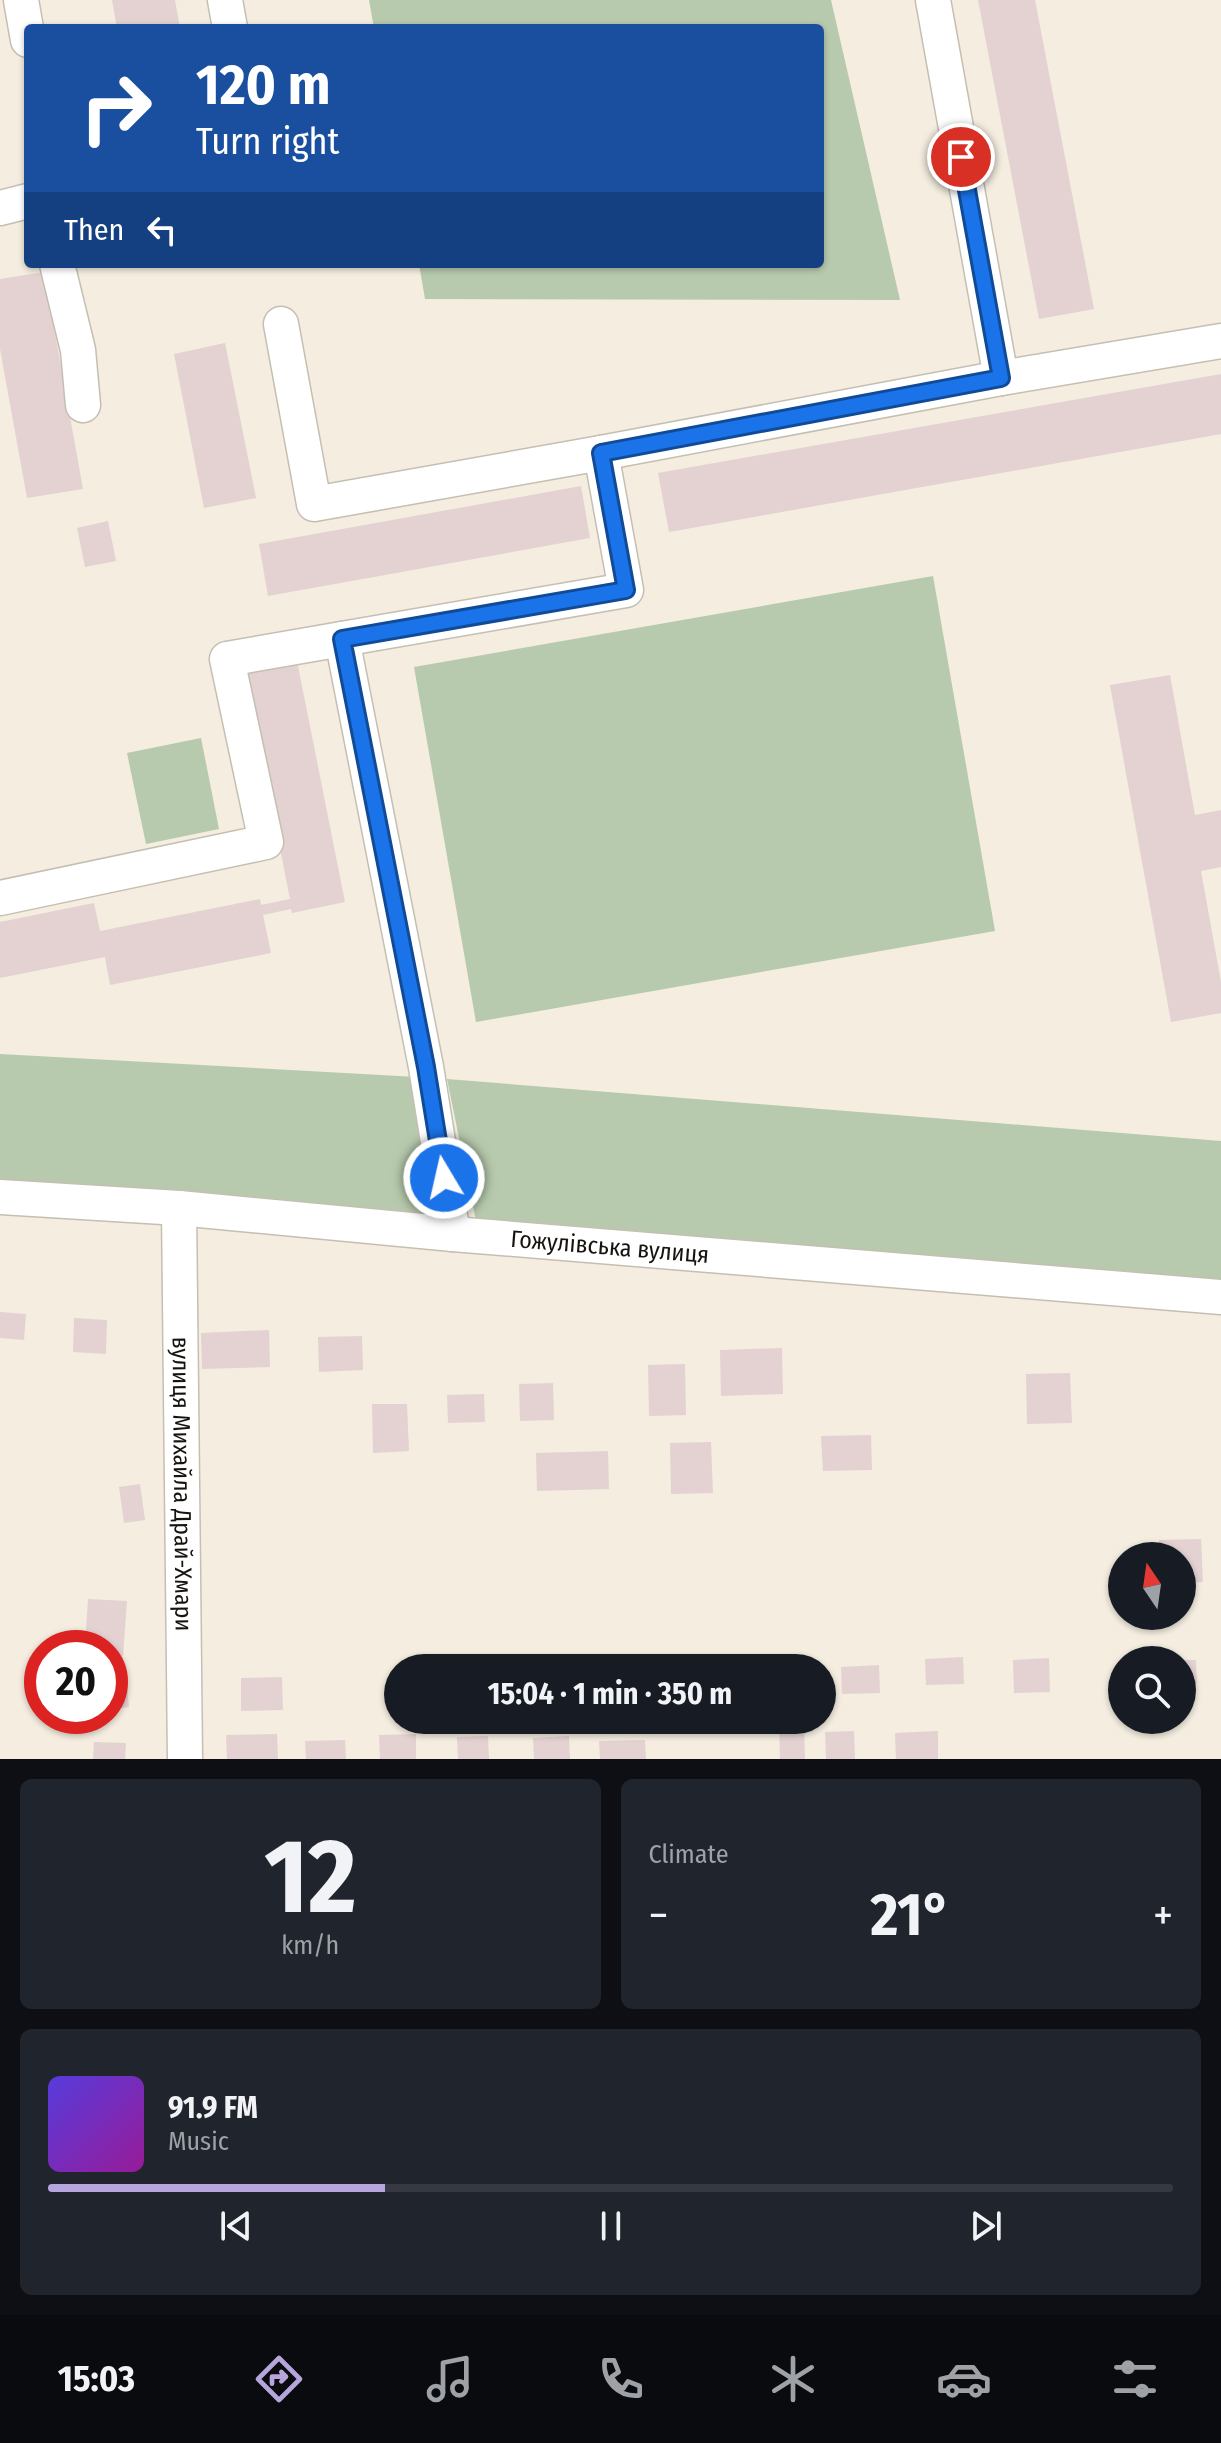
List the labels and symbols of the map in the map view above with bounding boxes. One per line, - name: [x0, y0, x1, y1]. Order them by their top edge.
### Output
- pin: [927, 123, 995, 191]
- position arrow: [402, 1136, 486, 1220]
- street label: Гожулівська вулиця: [510, 1225, 710, 1269]
- street label: вулиця Михайла Драй-Хмари: [166, 1337, 198, 1631]
- north arrow: [1108, 1542, 1196, 1630]
- speed limit sign: 20: [24, 1630, 128, 1734]

